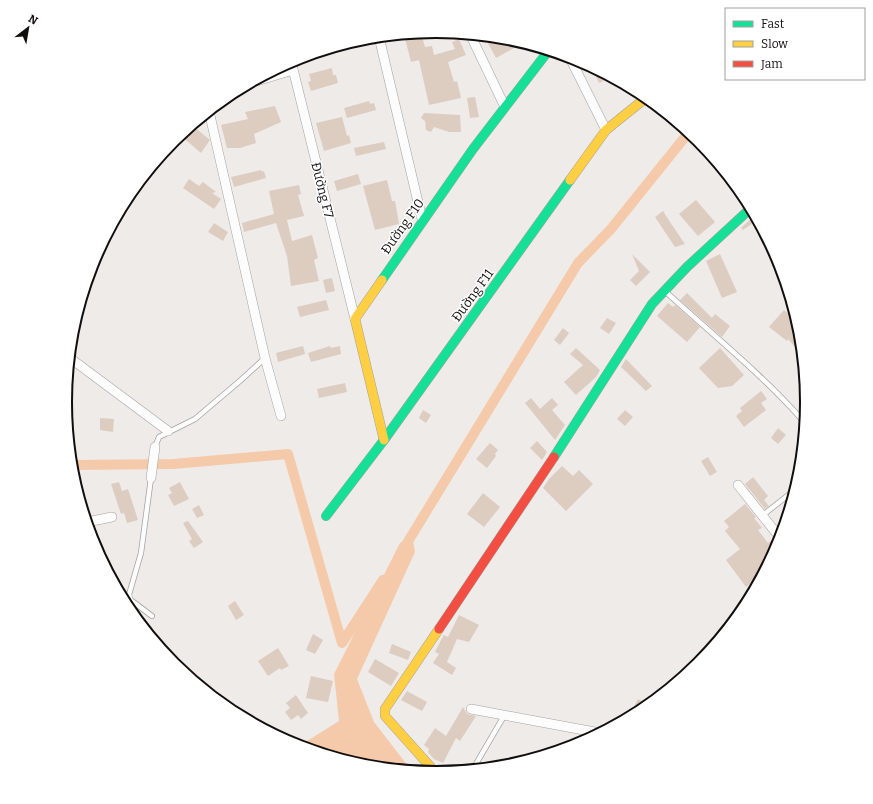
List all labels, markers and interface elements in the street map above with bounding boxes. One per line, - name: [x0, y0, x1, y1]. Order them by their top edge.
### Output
- north arrow: [8, 8, 48, 48]
- legend: [725, 8, 865, 80]
- text: N: [26, 12, 40, 28]
- text: Fast: [761, 17, 785, 31]
- text: Slow: [761, 37, 788, 51]
- text: Jam: [760, 57, 783, 71]
- street label: Đường F7: [308, 161, 337, 220]
- street label: Đường F10: [378, 196, 427, 257]
- street label: Đường F11: [448, 266, 497, 324]

